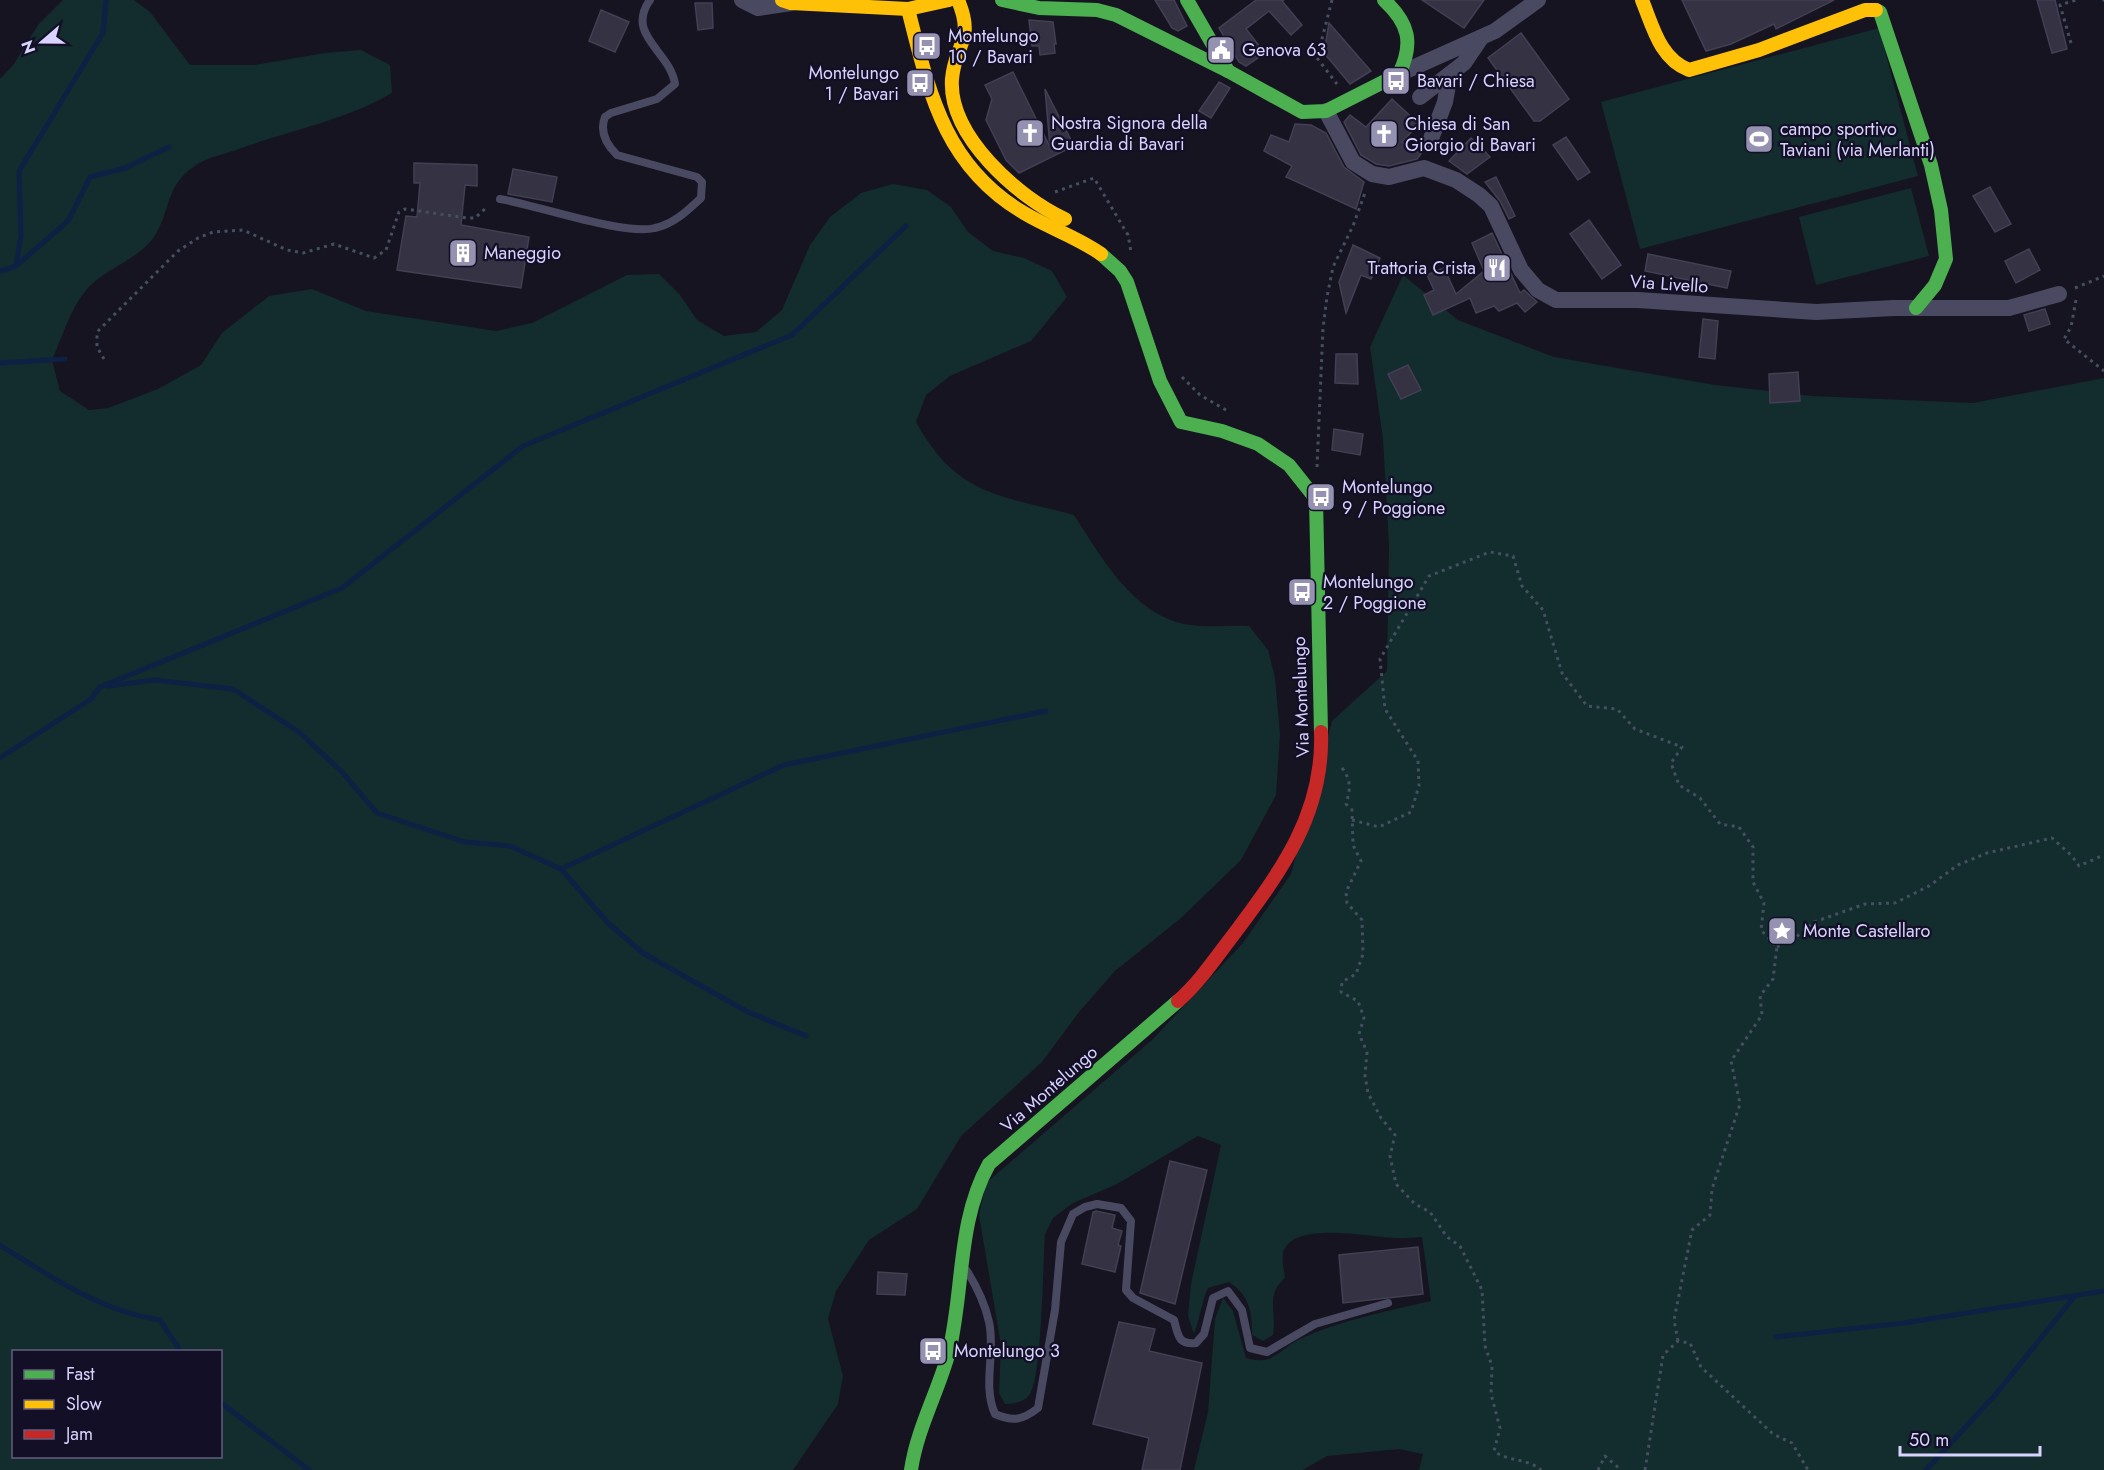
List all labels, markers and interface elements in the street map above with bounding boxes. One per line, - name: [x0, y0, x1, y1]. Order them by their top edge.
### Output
- north arrow: [12, 12, 72, 72]
- place label: Montelungo 10 / Bavari: [948, 23, 1039, 70]
- bus stop icon: Montelungo 10 / Bavari: [911, 30, 943, 62]
- public building icon: Genova 63: [1205, 34, 1237, 66]
- text: N: [15, 37, 41, 57]
- place label: Genova 63: [1242, 37, 1327, 63]
- place label: Montelungo 1 / Bavari: [808, 60, 899, 107]
- bus stop icon: Bavari / Chiesa: [1380, 65, 1412, 97]
- bus stop icon: Montelungo 1 / Bavari: [904, 67, 936, 99]
- place label: Bavari / Chiesa: [1417, 68, 1535, 94]
- place label: Nostra Signora della Guardia di Bavari: [1051, 110, 1207, 157]
- place label: Chiesa di San Giorgio di Bavari: [1405, 111, 1536, 158]
- place label: campo sportivo Taviani (via Merlanti): [1780, 116, 1935, 163]
- church icon: Nostra Signora della Guardia di Bavari: [1014, 117, 1046, 149]
- church icon: Chiesa di San Giorgio di Bavari: [1368, 118, 1400, 150]
- sports icon: campo sportivo Taviani (via Merlanti): [1743, 123, 1775, 155]
- building icon: Maneggio: [447, 237, 479, 269]
- place label: Maneggio: [484, 240, 561, 266]
- restaurant icon: Trattoria Crista: [1481, 252, 1513, 284]
- place label: Trattoria Crista: [1367, 255, 1476, 281]
- street label: Via Livello: [1629, 268, 1709, 300]
- place label: Montelungo 9 / Poggione: [1342, 474, 1445, 521]
- bus stop icon: Montelungo 9 / Poggione: [1305, 481, 1337, 513]
- place label: Montelungo 2 / Poggione: [1323, 569, 1426, 616]
- bus stop icon: Montelungo 2 / Poggione: [1286, 576, 1318, 608]
- street label: Via Montelungo: [1286, 636, 1316, 758]
- place icon: Monte Castellaro: [1766, 915, 1798, 947]
- place label: Monte Castellaro: [1803, 918, 1931, 944]
- street label: Via Montelungo: [995, 1039, 1103, 1139]
- bus stop icon: Montelungo 3: [917, 1335, 949, 1367]
- place label: Montelungo 3: [954, 1338, 1060, 1364]
- legend: [12, 1350, 222, 1458]
- text: Fast: [66, 1361, 95, 1387]
- text: Slow: [66, 1391, 103, 1417]
- scale bar: [1900, 1419, 2040, 1457]
- text: Jam: [64, 1421, 93, 1447]
- text: 50 m: [1909, 1427, 1949, 1453]

